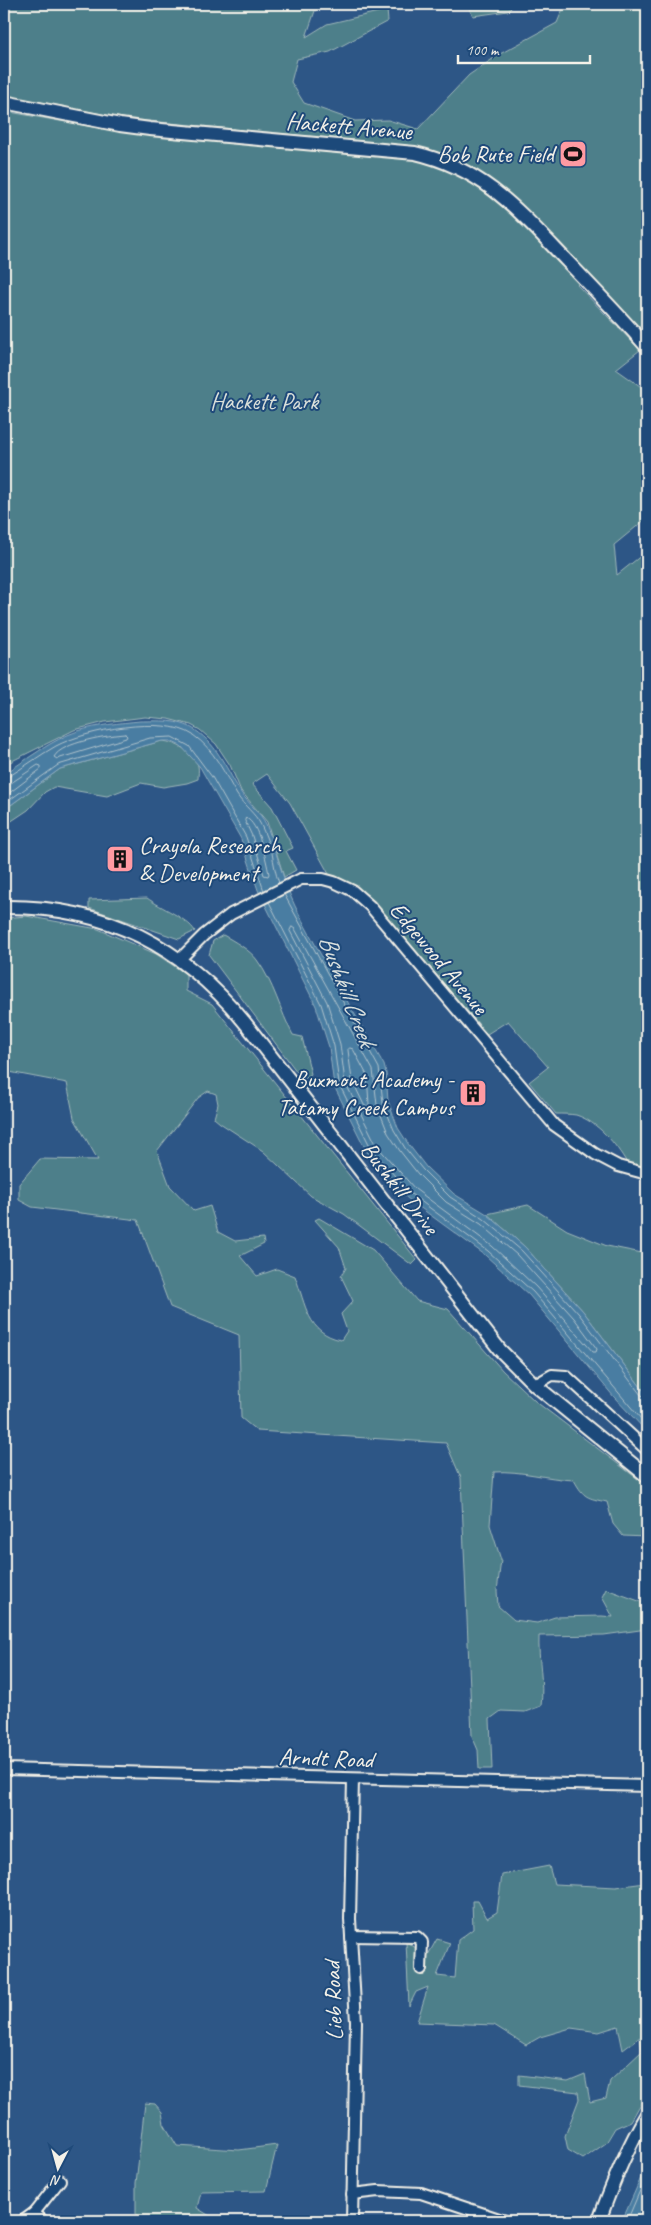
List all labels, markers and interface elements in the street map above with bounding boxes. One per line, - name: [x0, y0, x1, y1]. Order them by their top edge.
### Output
- scale bar: [458, 32, 591, 64]
- text: 100 m: [466, 41, 500, 60]
- street label: Hackett Avenue: [285, 106, 415, 147]
- place label: Bob Rute Field: [437, 139, 558, 169]
- sports icon: Bob Rute Field: [558, 139, 588, 169]
- park label: Hackett Park: [210, 386, 320, 416]
- place label: Crayola Research & Development: [139, 830, 283, 888]
- building icon: Crayola Research & Development: [105, 844, 135, 874]
- street label: Edgewood Avenue: [383, 895, 496, 1022]
- water label: Bushkill Creek: [311, 930, 385, 1055]
- place label: Buxmont Academy - Tatamy Creek Campus: [278, 1064, 456, 1122]
- building icon: Buxmont Academy - Tatamy Creek Campus: [458, 1078, 488, 1108]
- street label: Bushkill Drive: [354, 1135, 447, 1242]
- street label: Arndt Road: [278, 1741, 377, 1775]
- street label: Lieb Road: [317, 1957, 349, 2041]
- north arrow: [32, 2142, 82, 2192]
- text: N: [49, 2171, 62, 2189]

